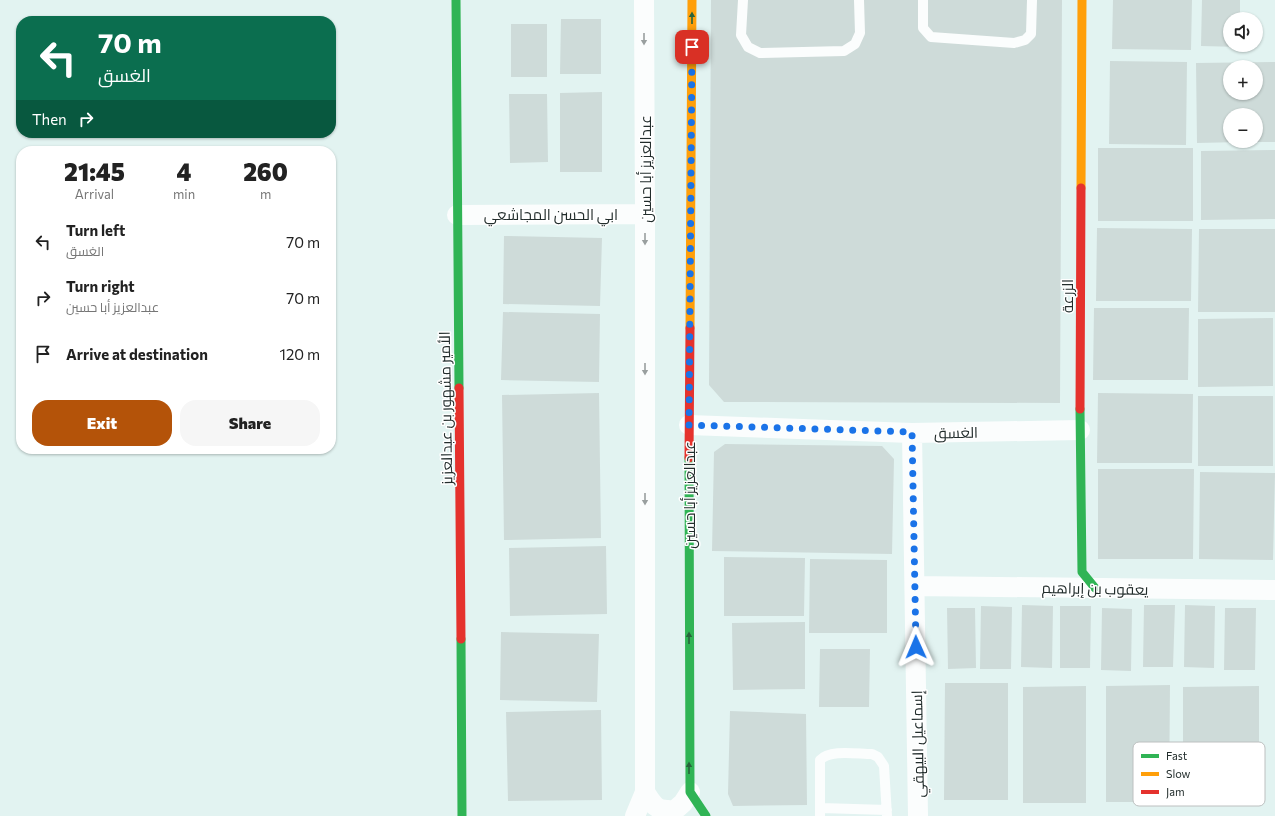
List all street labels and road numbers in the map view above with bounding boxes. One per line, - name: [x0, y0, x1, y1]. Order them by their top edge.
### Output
- street label: عبدالعزيز أبا حسين: [636, 115, 656, 223]
- street label: ابي الحسن المجاشعي: [484, 205, 618, 227]
- street label: الزرعة: [1058, 279, 1077, 313]
- street label: الأمير مشهور بن عبدالعزيز: [435, 331, 457, 486]
- street label: الغسق: [934, 423, 978, 443]
- street label: عبدالعزيز أبا حسين: [680, 441, 700, 549]
- street label: يعقوب بن إبراهيم: [1041, 578, 1149, 600]
- street label: إسماعيل البيهقي: [907, 690, 931, 798]

